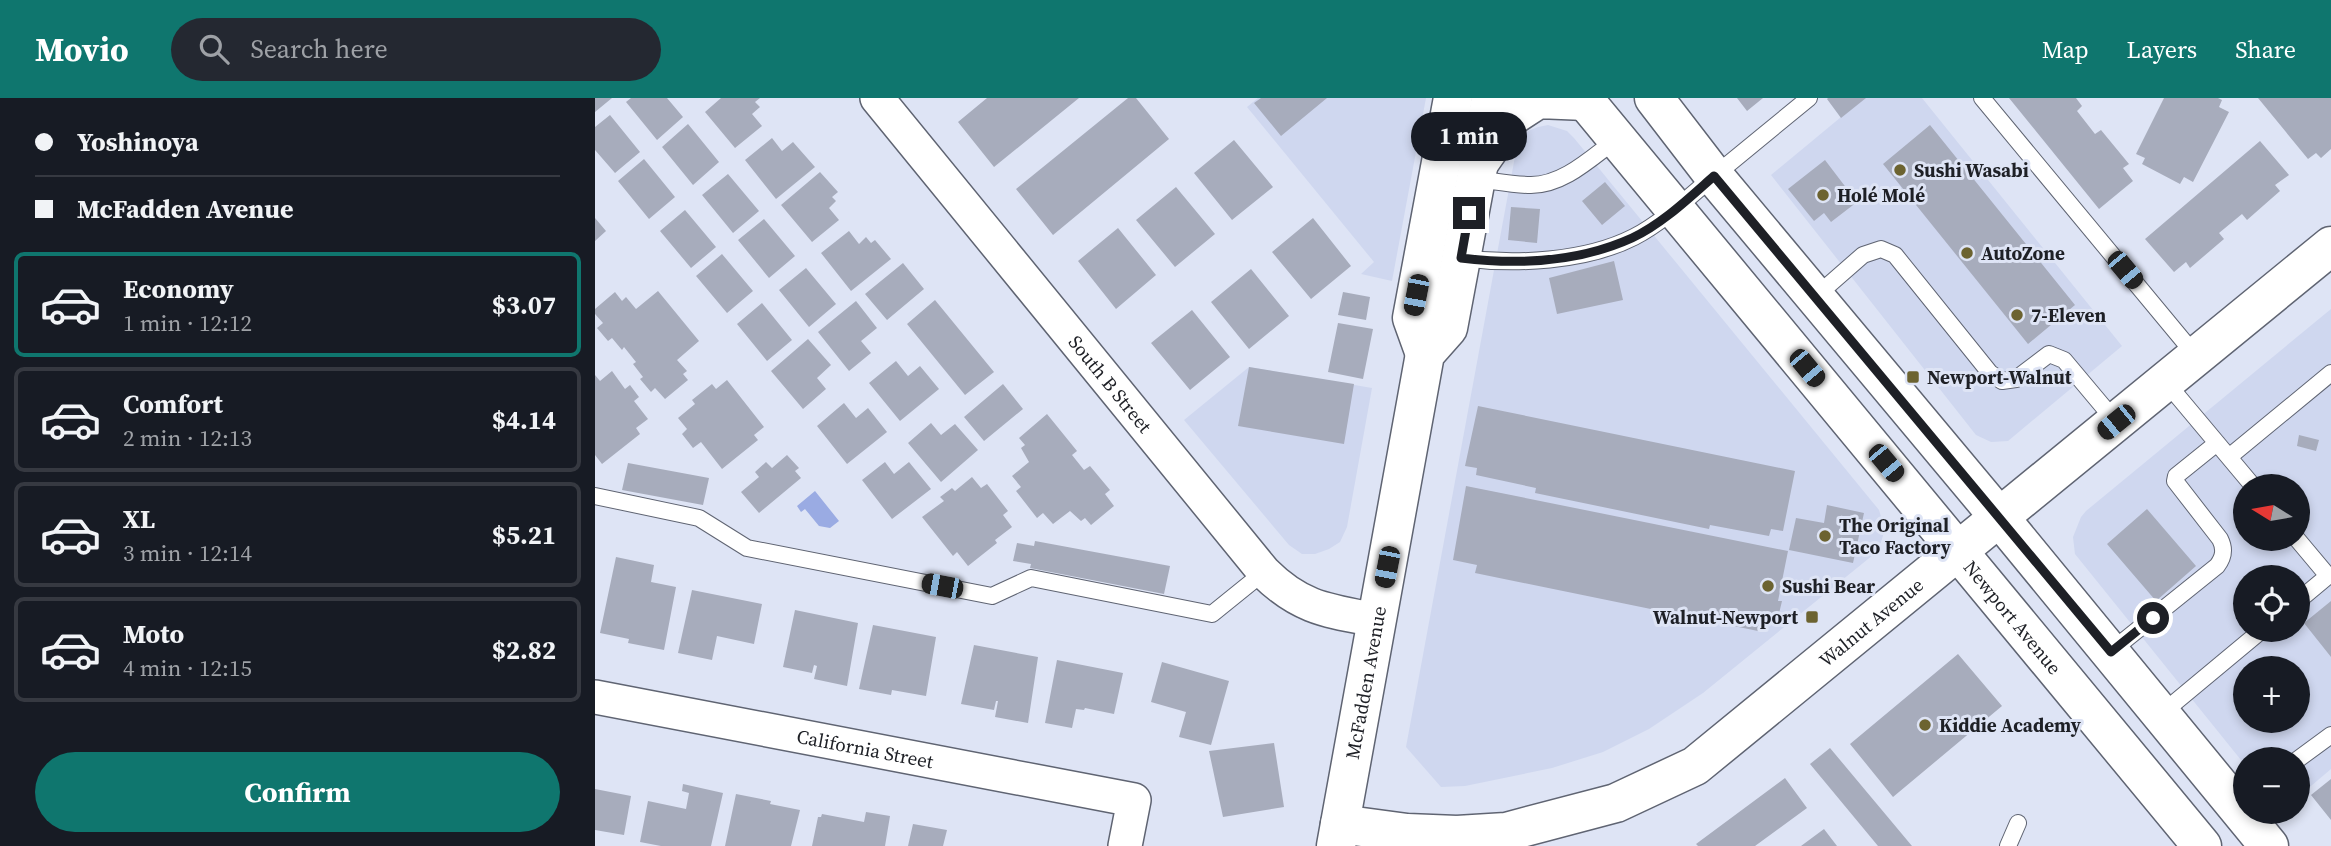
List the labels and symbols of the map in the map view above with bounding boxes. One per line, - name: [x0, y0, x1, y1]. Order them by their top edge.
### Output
- callout: 1 min: [1411, 111, 1527, 160]
- place label: Sushi Wasabi: [1914, 157, 2029, 183]
- marker: Sushi Wasabi: [1892, 162, 1908, 178]
- place label: Holé Molé: [1837, 182, 1925, 208]
- marker: Holé Molé: [1815, 187, 1831, 203]
- route end: [1453, 197, 1485, 229]
- place label: AutoZone: [1981, 240, 2065, 266]
- marker: AutoZone: [1959, 245, 1975, 261]
- car: [2104, 247, 2147, 293]
- car: [1402, 272, 1431, 318]
- place label: 7-Eleven: [2031, 302, 2106, 328]
- marker: 7-Eleven: [2009, 307, 2025, 323]
- street label: South B Street: [1063, 330, 1158, 439]
- car: [1786, 345, 1829, 391]
- place label: Newport-Walnut: [1927, 364, 2072, 390]
- marker: Newport-Walnut: [1905, 369, 1921, 385]
- car: [2094, 401, 2139, 443]
- car: [1865, 440, 1908, 486]
- north arrow: [2233, 474, 2310, 551]
- place label: The Original Taco Factory: [1839, 512, 1952, 560]
- marker: The Original Taco Factory: [1817, 528, 1833, 544]
- car: [1373, 544, 1402, 590]
- street label: Newport Avenue: [1958, 555, 2068, 680]
- car: [920, 572, 965, 600]
- street label: Walnut Avenue: [1813, 572, 1929, 673]
- place label: Sushi Bear: [1782, 573, 1875, 599]
- marker: Sushi Bear: [1760, 578, 1776, 594]
- route start: [2137, 602, 2169, 634]
- street label: McFadden Avenue: [1339, 604, 1392, 761]
- place label: Walnut-Newport: [1653, 604, 1798, 630]
- marker: Walnut-Newport: [1804, 609, 1820, 625]
- place label: Kiddie Academy: [1939, 712, 2082, 738]
- marker: Kiddie Academy: [1917, 717, 1933, 733]
- street label: California Street: [795, 723, 936, 775]

